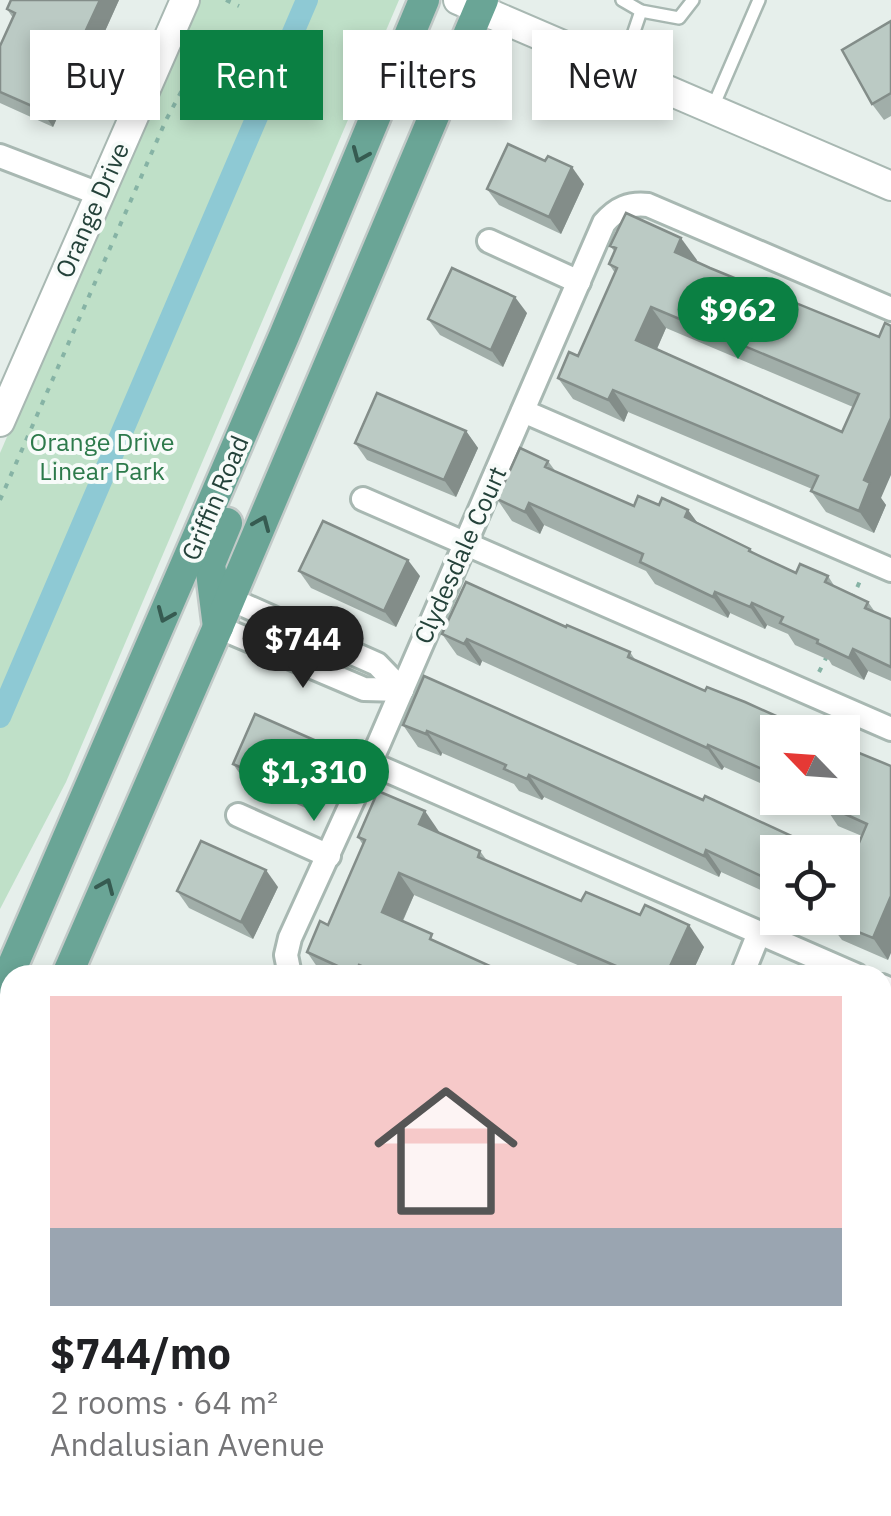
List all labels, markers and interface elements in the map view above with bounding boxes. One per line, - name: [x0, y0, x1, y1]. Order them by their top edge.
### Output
- chip: Buy: [30, 30, 160, 120]
- chip: Rent: [180, 30, 323, 120]
- chip: Filters: [343, 30, 512, 120]
- chip: New: [532, 30, 673, 120]
- street label: Orange Drive: [47, 137, 136, 283]
- one-way arrow: [351, 145, 371, 163]
- pin: $962: [679, 277, 797, 362]
- text: $962: [700, 288, 776, 330]
- park label: Orange Drive Linear Park: [29, 425, 175, 487]
- street label: Griffin Road: [173, 430, 256, 565]
- street label: Clydesdale Court: [406, 461, 513, 649]
- one-way arrow: [250, 515, 270, 533]
- one-way arrow: [157, 605, 177, 623]
- pin: $744: [244, 606, 362, 691]
- text: $744: [265, 617, 341, 659]
- north arrow: [760, 715, 860, 815]
- map controls: [760, 715, 860, 935]
- pin: $1,310: [233, 739, 395, 824]
- text: $1,310: [261, 750, 367, 792]
- button: locate: [760, 835, 860, 935]
- one-way arrow: [94, 878, 114, 896]
- icon: home: [356, 1061, 536, 1241]
- text: $744/mo: [50, 1326, 231, 1381]
- text: 2 rooms · 64 m²: [50, 1381, 278, 1423]
- text: Andalusian Avenue: [50, 1423, 324, 1465]

